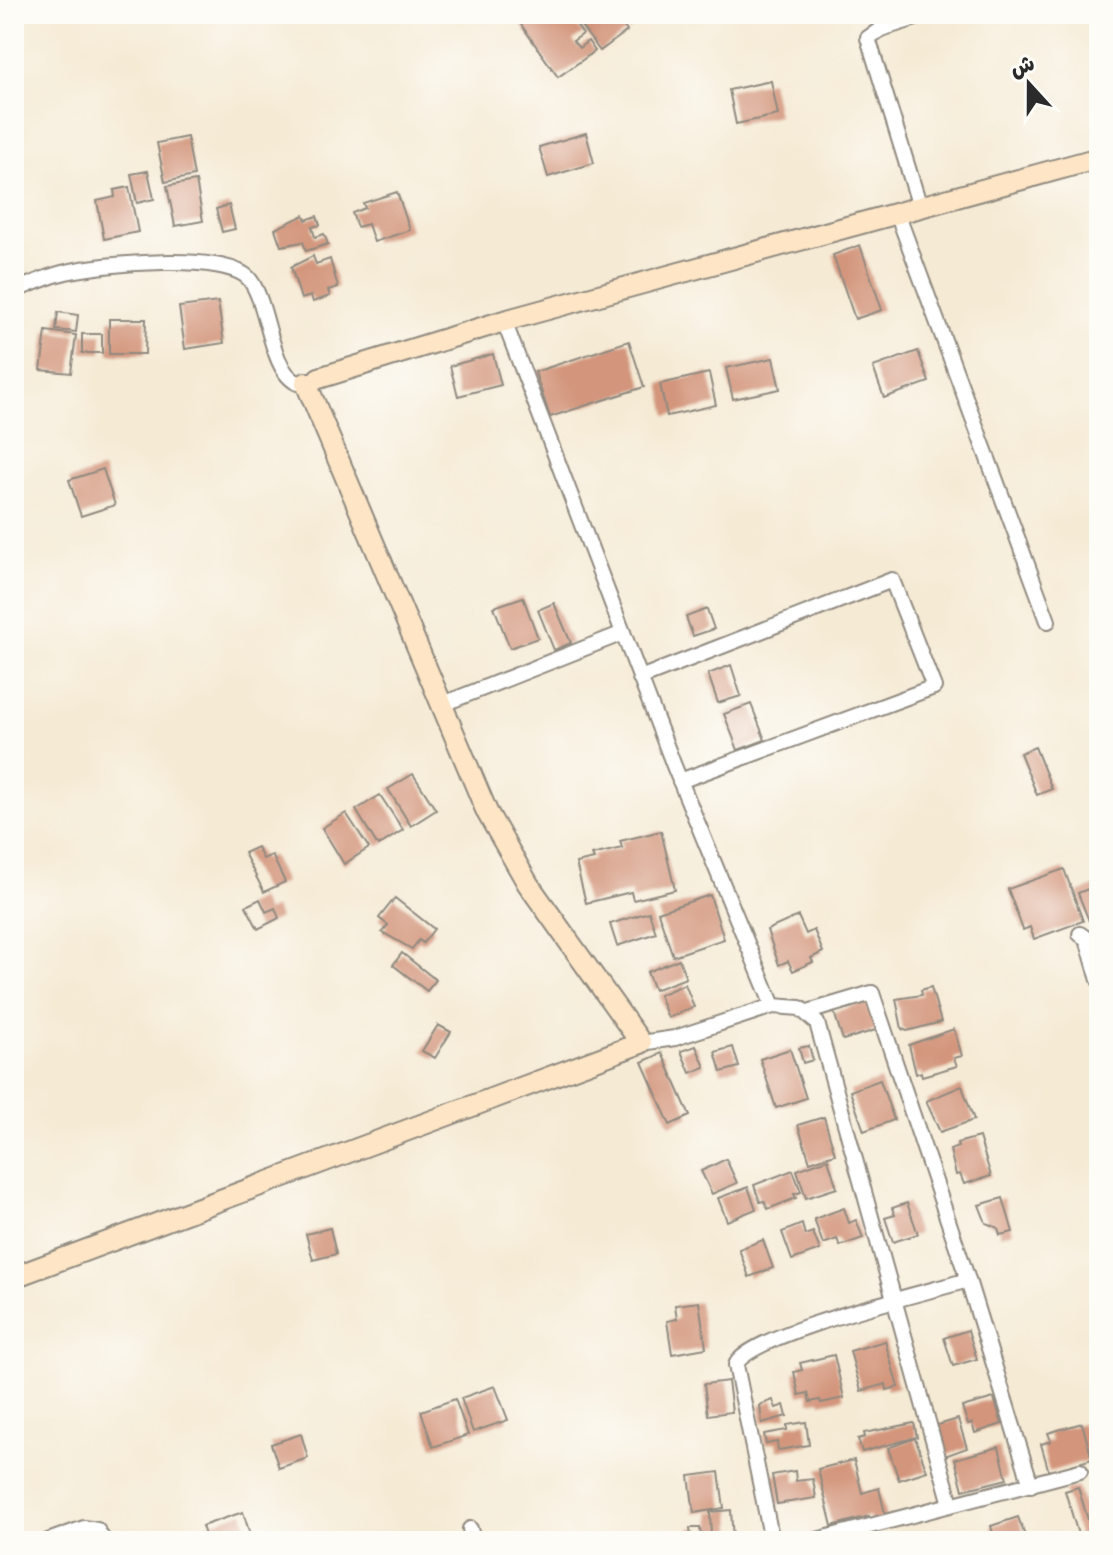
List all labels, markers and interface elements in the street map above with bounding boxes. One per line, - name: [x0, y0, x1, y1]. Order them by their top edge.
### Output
- north arrow: [989, 44, 1069, 124]
- text: ش: [1006, 48, 1038, 83]

